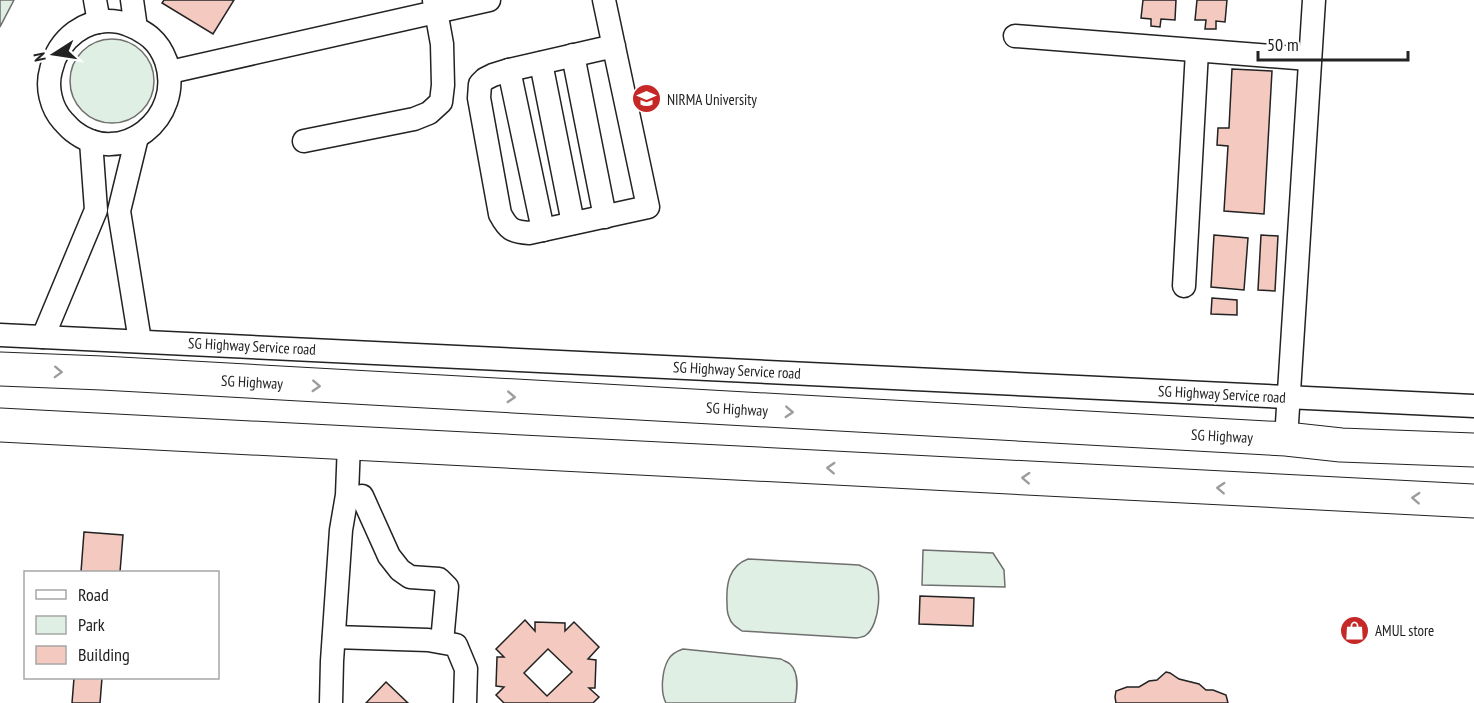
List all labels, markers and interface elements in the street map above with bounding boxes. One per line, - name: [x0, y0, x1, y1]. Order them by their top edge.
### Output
- north arrow: [24, 24, 84, 84]
- scale bar: [1258, 24, 1408, 62]
- text: 50 m: [1267, 33, 1299, 56]
- text: N: [29, 51, 50, 63]
- school or university icon: NIRMA University: [630, 83, 662, 115]
- place label: NIRMA University: [667, 90, 757, 109]
- street label: SG Highway Service road: [188, 333, 316, 359]
- street label: SG Highway Service road: [673, 357, 801, 383]
- one-way arrow: [54, 365, 63, 378]
- street label: SG Highway: [221, 371, 284, 393]
- one-way arrow: [312, 379, 321, 392]
- street label: SG Highway Service road: [1158, 381, 1286, 407]
- one-way arrow: [506, 390, 515, 403]
- street label: SG Highway: [706, 398, 769, 420]
- one-way arrow: [785, 406, 794, 419]
- street label: SG Highway: [1191, 425, 1254, 447]
- one-way arrow: [827, 462, 836, 475]
- one-way arrow: [1022, 472, 1031, 485]
- one-way arrow: [1216, 482, 1225, 495]
- one-way arrow: [1411, 492, 1420, 505]
- legend: [24, 571, 219, 679]
- text: Road: [78, 583, 109, 606]
- text: Park: [78, 613, 105, 636]
- shop icon: AMUL store: [1338, 614, 1370, 646]
- place label: AMUL store: [1375, 621, 1434, 640]
- text: Building: [78, 643, 130, 666]

